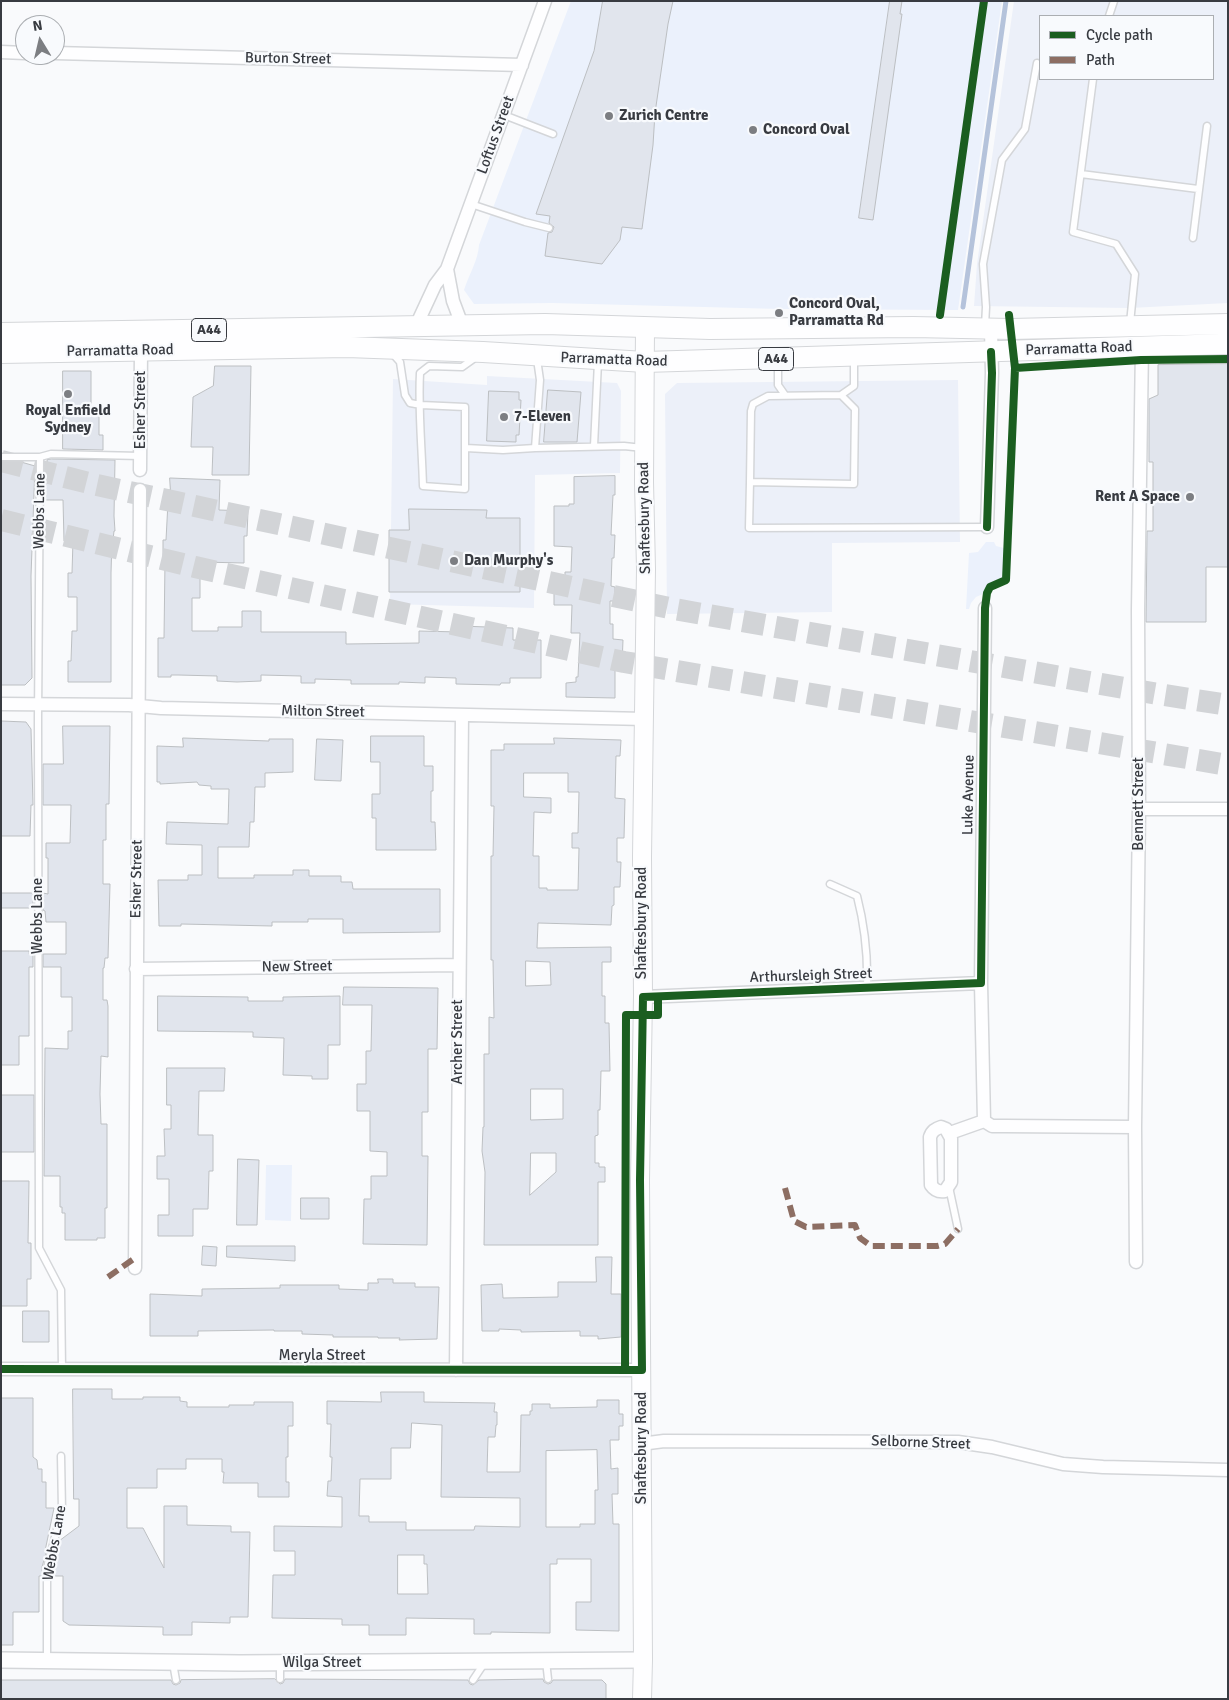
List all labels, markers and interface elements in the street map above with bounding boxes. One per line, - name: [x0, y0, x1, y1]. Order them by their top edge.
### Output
- north arrow: [15, 15, 65, 65]
- legend: [1039, 15, 1214, 80]
- text: N: [32, 17, 44, 35]
- text: Cycle path: [1086, 26, 1153, 44]
- street label: Burton Street: [245, 49, 331, 69]
- text: Path: [1086, 51, 1115, 69]
- street label: Loftus Street: [474, 93, 518, 177]
- place label: Zurich Centre: [619, 107, 708, 125]
- marker: Zurich Centre: [603, 110, 615, 122]
- place label: Concord Oval: [763, 121, 850, 139]
- marker: Concord Oval: [747, 124, 759, 136]
- place label: Concord Oval, Parramatta Rd: [789, 295, 884, 330]
- marker: Concord Oval, Parramatta Rd: [773, 307, 785, 319]
- road number: A44: [192, 318, 226, 342]
- street label: Parramatta Road: [1025, 338, 1133, 360]
- street label: Parramatta Road: [66, 341, 174, 361]
- road number: A44: [758, 348, 794, 370]
- street label: Parramatta Road: [560, 349, 668, 371]
- street label: Esher Street: [132, 371, 150, 449]
- marker: Royal Enfield Sydney: [62, 388, 74, 400]
- place label: Royal Enfield Sydney: [25, 402, 111, 437]
- place label: 7-Eleven: [514, 408, 571, 426]
- marker: 7-Eleven: [498, 411, 510, 423]
- street label: Shaftesbury Road: [635, 462, 655, 574]
- street label: Webbs Lane: [30, 473, 50, 549]
- place label: Rent A Space: [1095, 488, 1180, 506]
- marker: Rent A Space: [1184, 491, 1196, 503]
- place label: Dan Murphy's: [464, 552, 553, 570]
- marker: Dan Murphy's: [448, 555, 460, 567]
- street label: Milton Street: [281, 702, 365, 722]
- street label: Luke Avenue: [959, 755, 979, 835]
- street label: Bennett Street: [1130, 757, 1148, 851]
- street label: Esher Street: [127, 840, 147, 918]
- street label: Shaftesbury Road: [633, 867, 651, 979]
- street label: Webbs Lane: [29, 878, 47, 954]
- street label: New Street: [261, 957, 333, 977]
- street label: Arthursleigh Street: [749, 965, 873, 987]
- street label: Archer Street: [449, 999, 467, 1085]
- street label: Meryla Street: [279, 1347, 365, 1365]
- street label: Shaftesbury Road: [633, 1392, 651, 1504]
- street label: Selborne Street: [871, 1432, 971, 1454]
- street label: Webbs Lane: [40, 1504, 70, 1582]
- street label: Wilga Street: [282, 1654, 362, 1672]

